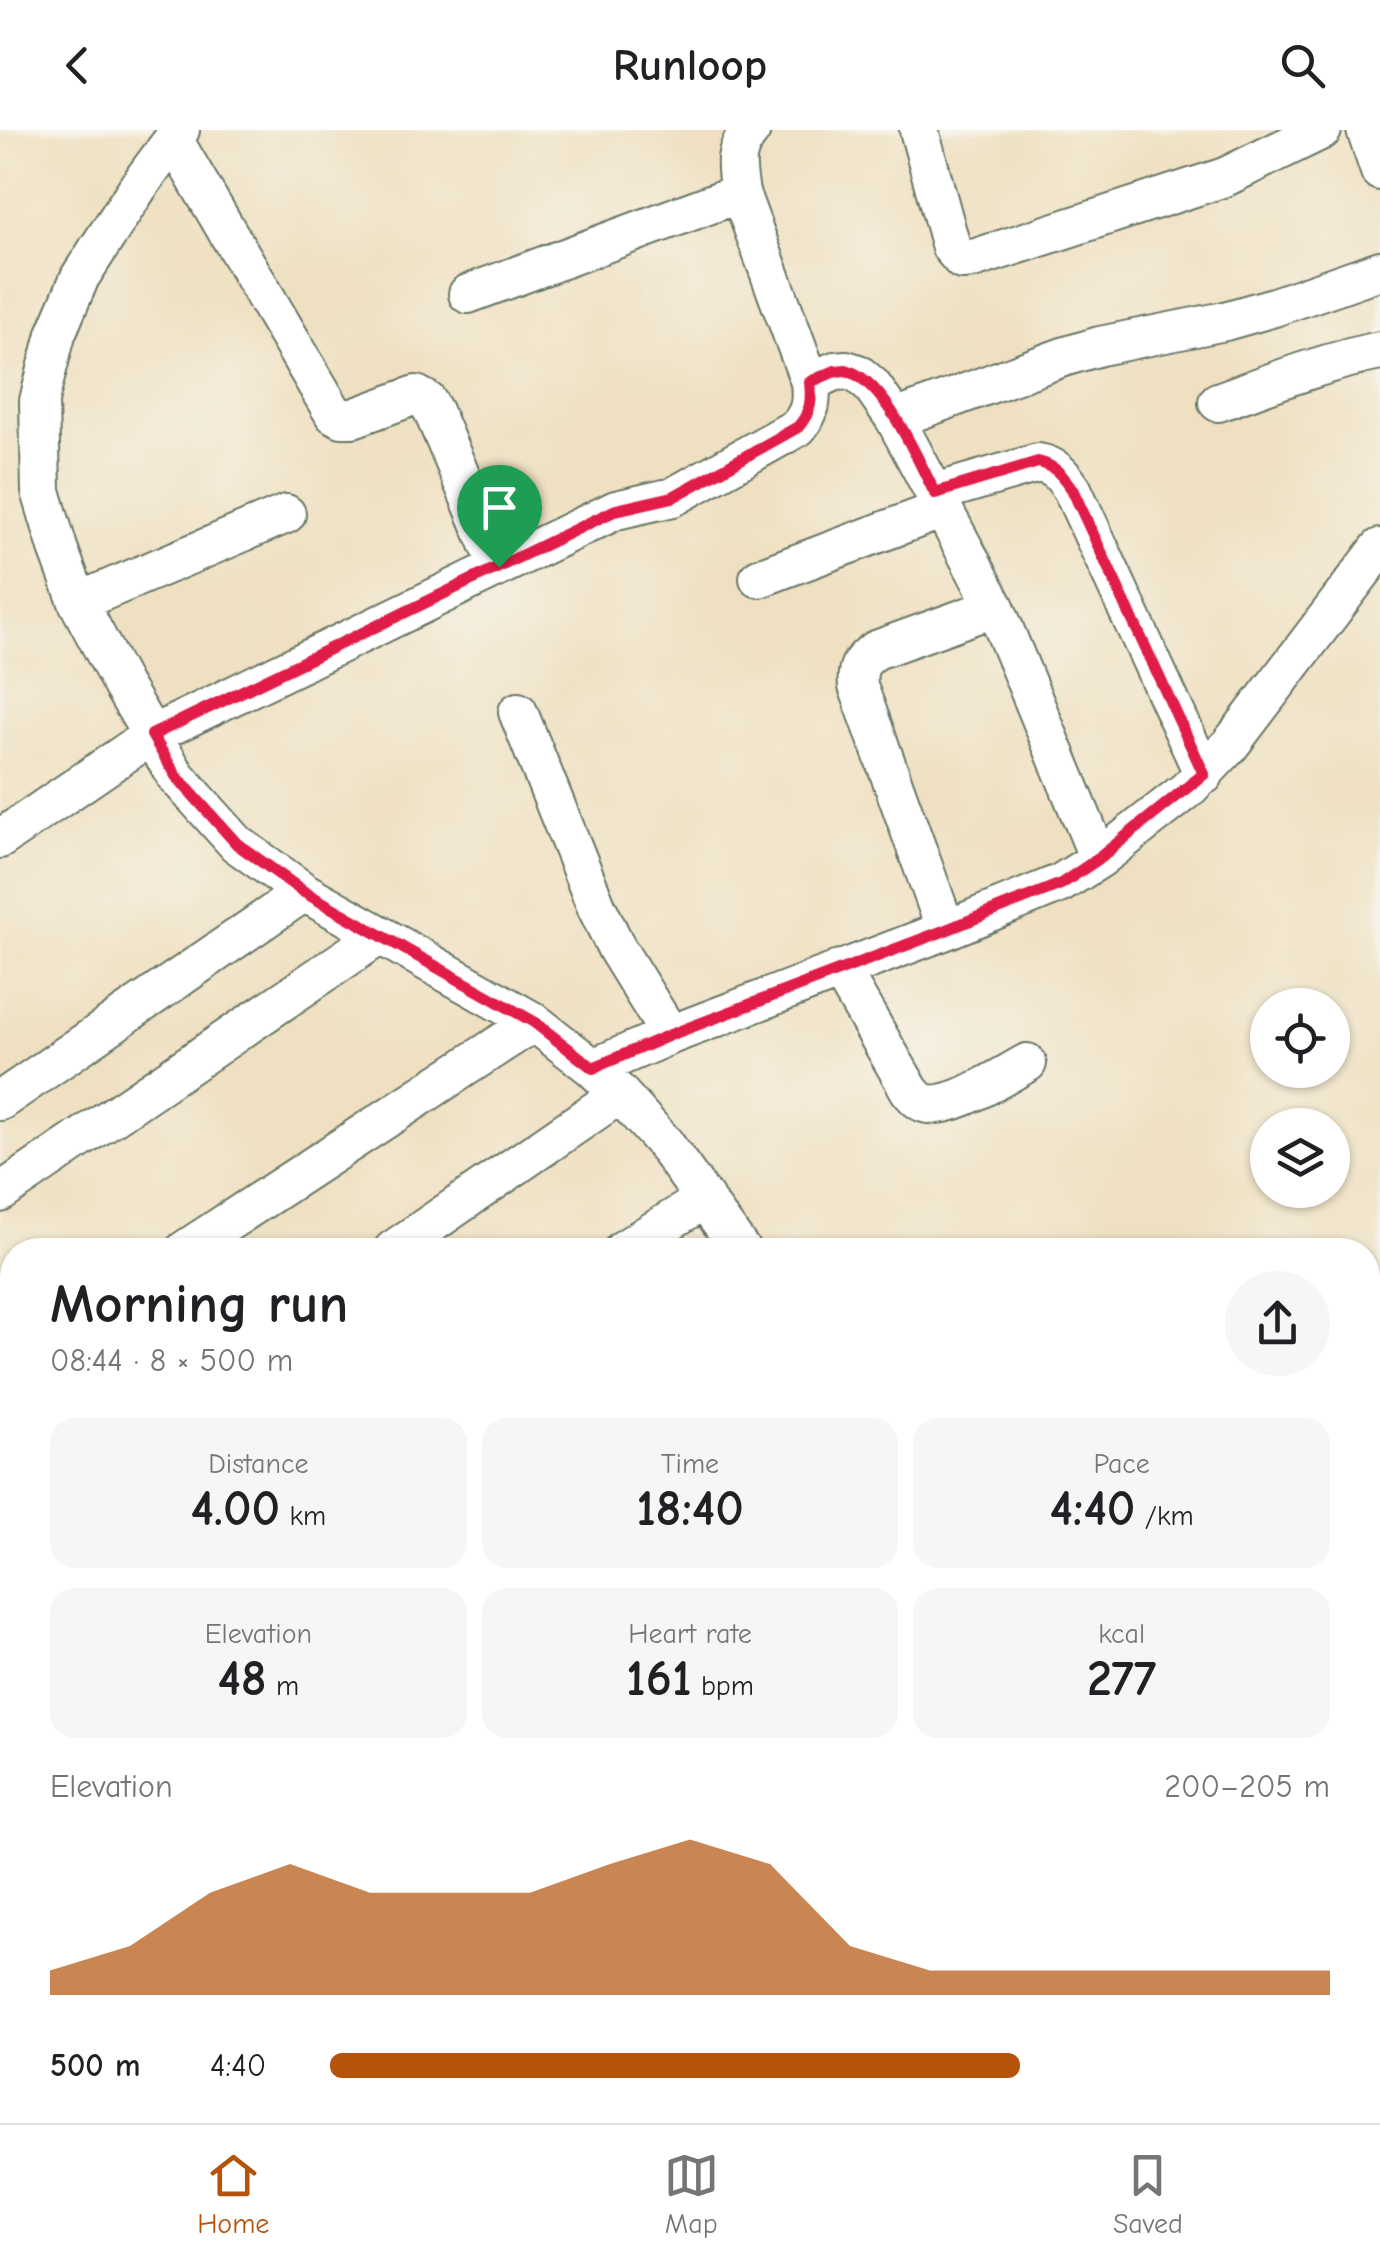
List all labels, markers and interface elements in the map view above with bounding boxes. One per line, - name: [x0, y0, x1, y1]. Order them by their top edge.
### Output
- icon: back: [50, 38, 105, 93]
- icon: search: [1275, 38, 1330, 93]
- text: Runloop: [613, 39, 767, 91]
- pin: [457, 465, 542, 568]
- icon: arrive: [472, 480, 527, 535]
- map controls: [1250, 988, 1350, 1208]
- button: locate: [1250, 988, 1350, 1088]
- button: layers: [1250, 1108, 1350, 1208]
- button: share: [1225, 1271, 1330, 1376]
- text: Morning run: [50, 1272, 348, 1336]
- text: 08:44 · 8 × 500 m: [50, 1342, 293, 1379]
- text: Distance: [208, 1448, 308, 1480]
- text: Time: [661, 1448, 719, 1480]
- text: Pace: [1093, 1448, 1150, 1480]
- text: 4.00: [190, 1480, 280, 1538]
- text: 18:40: [636, 1480, 744, 1538]
- text: 4:40: [1050, 1480, 1135, 1538]
- text: km: [280, 1500, 326, 1532]
- text: /km: [1135, 1500, 1194, 1532]
- text: Elevation: [205, 1618, 312, 1650]
- text: Heart rate: [628, 1618, 752, 1650]
- text: kcal: [1098, 1618, 1145, 1650]
- text: 48: [218, 1650, 267, 1708]
- text: 161: [626, 1650, 692, 1708]
- text: 277: [1087, 1650, 1156, 1708]
- text: m: [267, 1670, 299, 1702]
- text: bpm: [692, 1670, 754, 1702]
- text: Elevation: [50, 1768, 173, 1805]
- text: 200–205 m: [1164, 1768, 1330, 1805]
- text: 500 m: [50, 2047, 140, 2084]
- text: 4:40: [210, 2047, 266, 2084]
- tab: Home: [197, 2148, 269, 2240]
- tab: Map: [664, 2148, 719, 2240]
- tab: Saved: [1113, 2148, 1183, 2240]

